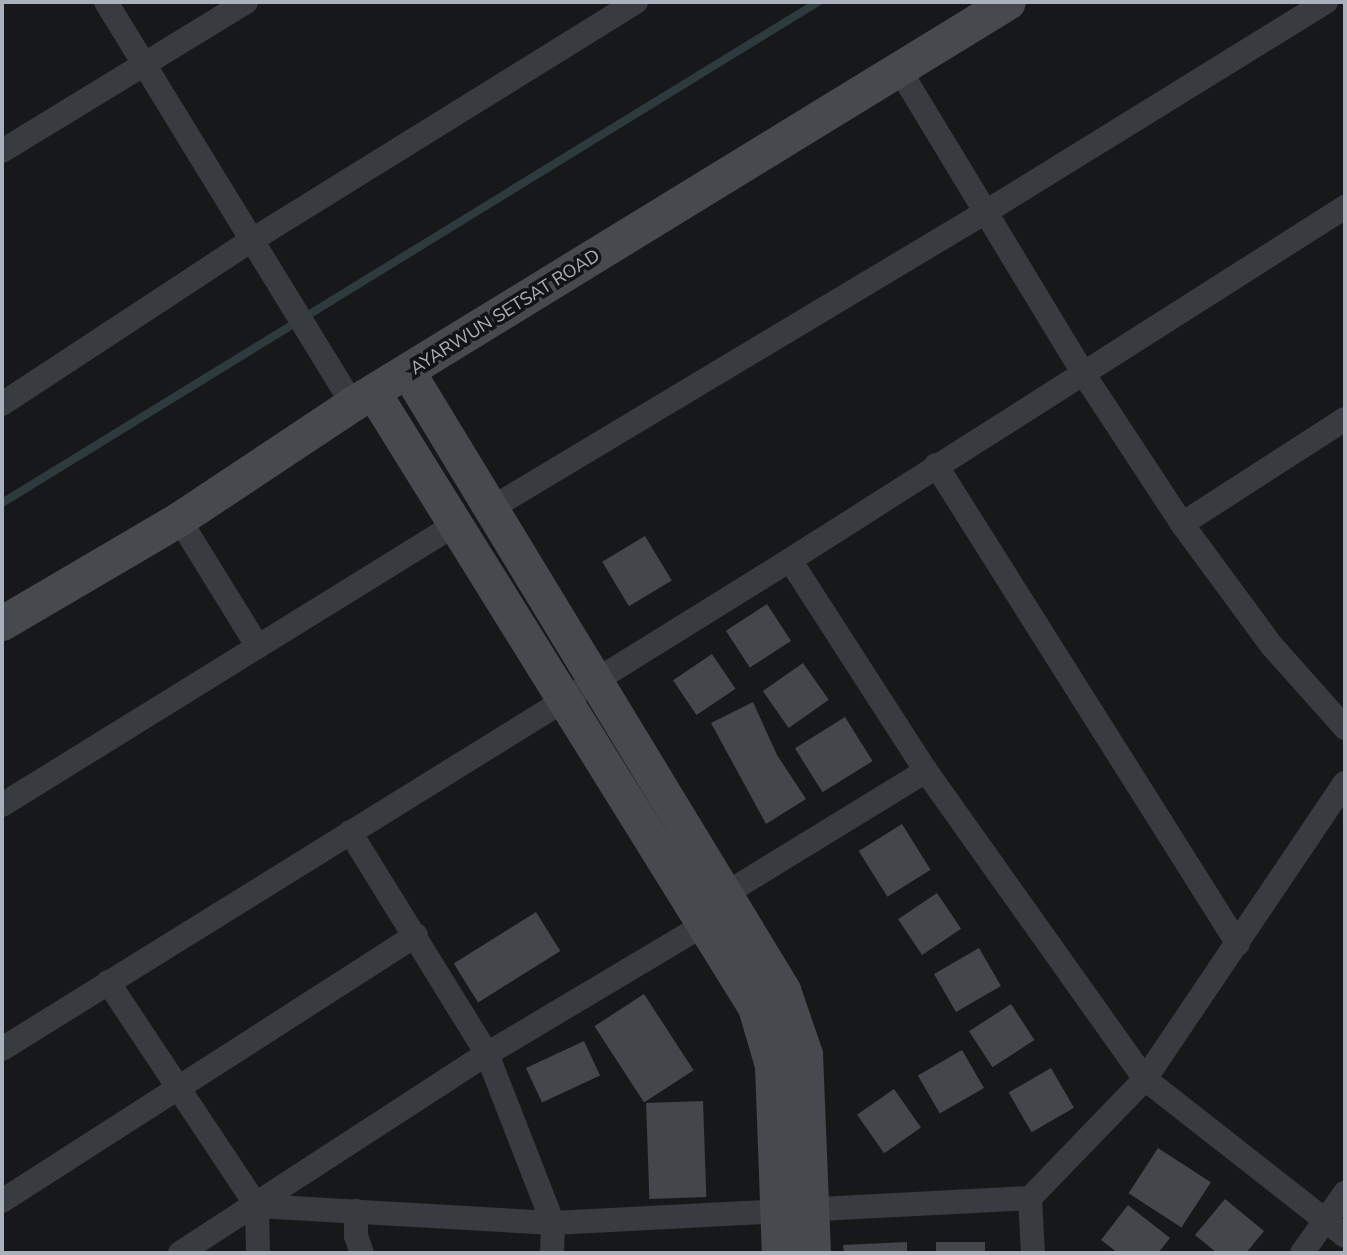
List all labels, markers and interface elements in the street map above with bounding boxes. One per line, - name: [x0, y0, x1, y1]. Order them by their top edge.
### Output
- street label: AYARWUN SETSAT ROAD: [406, 245, 604, 379]

